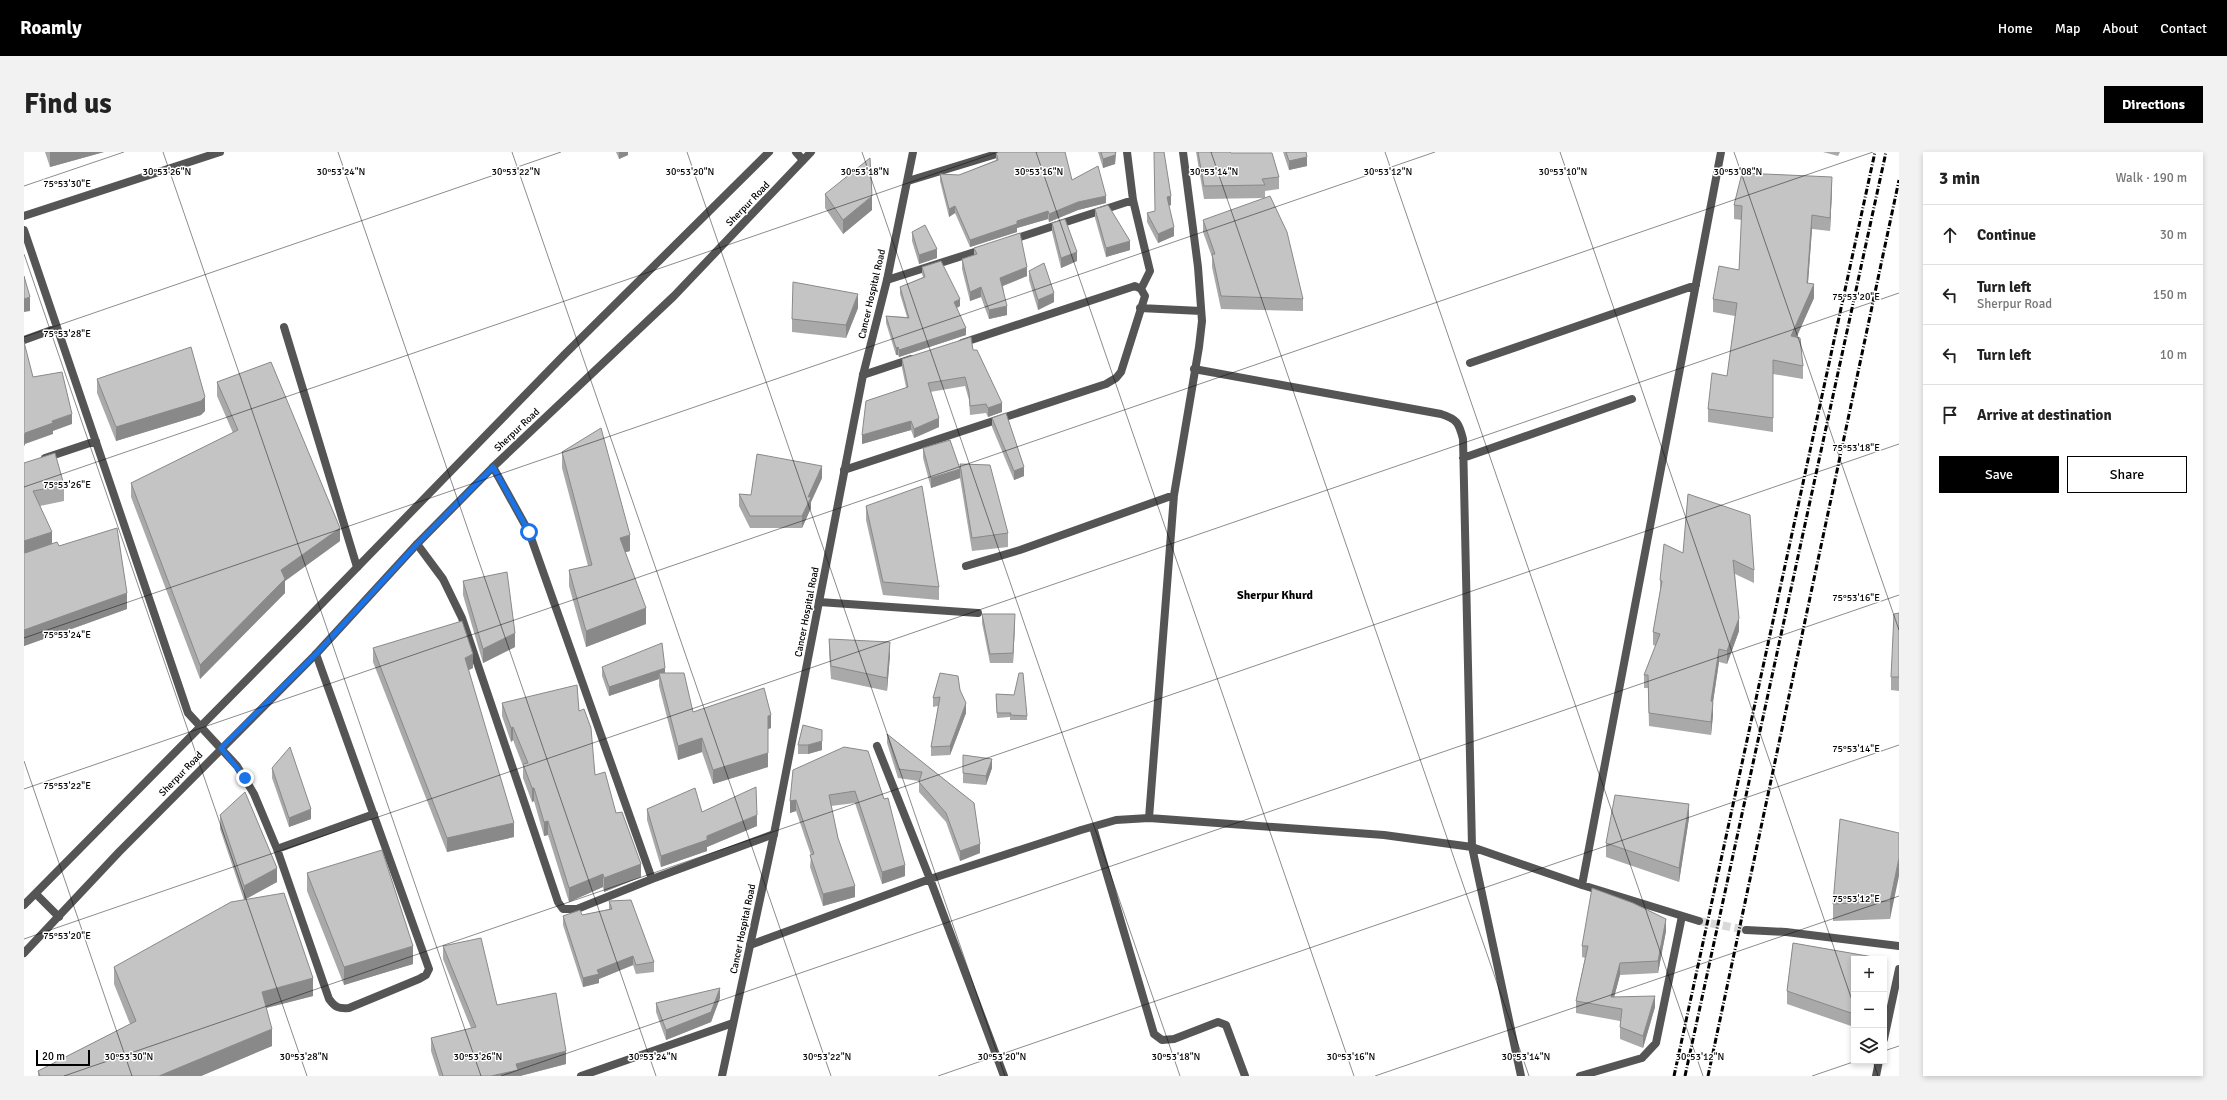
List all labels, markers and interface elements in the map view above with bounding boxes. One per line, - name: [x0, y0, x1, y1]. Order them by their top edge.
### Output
- text: Roamly: [20, 16, 82, 40]
- text: Home: [1998, 20, 2033, 37]
- text: Map: [2055, 20, 2080, 37]
- text: About: [2102, 20, 2138, 37]
- text: Contact: [2160, 20, 2207, 37]
- button: Directions: [2104, 86, 2203, 123]
- text: Find us: [24, 87, 112, 121]
- text: 30°53'26"N: [143, 166, 191, 178]
- text: 30°53'24"N: [317, 166, 365, 178]
- text: 30°53'22"N: [492, 166, 540, 178]
- text: 30°53'20"N: [666, 166, 714, 178]
- text: 30°53'18"N: [841, 166, 889, 178]
- text: 30°53'16"N: [1015, 166, 1063, 178]
- text: 30°53'14"N: [1190, 166, 1238, 178]
- text: 30°53'12"N: [1364, 166, 1412, 178]
- text: 30°53'10"N: [1539, 166, 1587, 178]
- text: 30°53'08"N: [1714, 166, 1762, 178]
- text: 3 min: [1939, 168, 1980, 189]
- text: Walk · 190 m: [2116, 170, 2187, 186]
- text: 75°53'30"E: [43, 178, 91, 190]
- street label: Sherpur Road: [724, 179, 772, 229]
- icon: ahead: [1939, 224, 1961, 246]
- text: Continue: [1977, 226, 2036, 244]
- text: 30 m: [2160, 227, 2187, 243]
- street label: Cancer Hospital Road: [856, 248, 888, 340]
- text: Turn left: [1977, 278, 2031, 296]
- icon: left: [1939, 284, 1961, 306]
- text: 150 m: [2153, 287, 2187, 303]
- text: 75°53'20"E: [1832, 291, 1880, 303]
- text: Sherpur Road: [1977, 296, 2052, 312]
- text: 75°53'28"E: [43, 328, 91, 340]
- icon: left: [1939, 344, 1961, 366]
- text: Turn left: [1977, 346, 2031, 364]
- text: 10 m: [2160, 347, 2187, 363]
- icon: arrive: [1939, 404, 1961, 426]
- street label: Sherpur Road: [492, 406, 542, 454]
- text: Arrive at destination: [1977, 406, 2112, 424]
- text: 75°53'18"E: [1832, 442, 1880, 454]
- button: Save: [1939, 456, 2059, 493]
- button: Share: [2067, 456, 2187, 493]
- text: 75°53'26"E: [43, 479, 91, 491]
- route start: [520, 523, 538, 541]
- street label: Cancer Hospital Road: [792, 566, 822, 658]
- district label: Sherpur Khurd: [1237, 588, 1314, 603]
- text: 75°53'16"E: [1832, 592, 1880, 604]
- text: 75°53'24"E: [43, 629, 91, 641]
- text: 75°53'14"E: [1832, 743, 1880, 755]
- street label: Sherpur Road: [157, 749, 205, 799]
- route end: [236, 769, 254, 787]
- text: 75°53'22"E: [43, 780, 91, 792]
- street label: Cancer Hospital Road: [728, 883, 758, 975]
- text: 75°53'12"E: [1832, 893, 1880, 905]
- text: 75°53'20"E: [43, 930, 91, 942]
- map controls: [1851, 956, 1887, 1064]
- button: +: [1851, 956, 1887, 992]
- button: −: [1851, 992, 1887, 1028]
- button: layers: [1851, 1028, 1887, 1064]
- scale bar: [36, 1048, 90, 1067]
- text: 20 m: [42, 1050, 65, 1063]
- text: 30°53'30"N: [105, 1051, 153, 1063]
- text: 30°53'28"N: [280, 1051, 328, 1063]
- text: 30°53'26"N: [454, 1051, 502, 1063]
- text: 30°53'24"N: [629, 1051, 677, 1063]
- text: 30°53'22"N: [803, 1051, 851, 1063]
- text: 30°53'20"N: [978, 1051, 1026, 1063]
- text: 30°53'18"N: [1152, 1051, 1200, 1063]
- text: 30°53'16"N: [1327, 1051, 1375, 1063]
- text: 30°53'14"N: [1502, 1051, 1550, 1063]
- text: 30°53'12"N: [1676, 1051, 1724, 1063]

